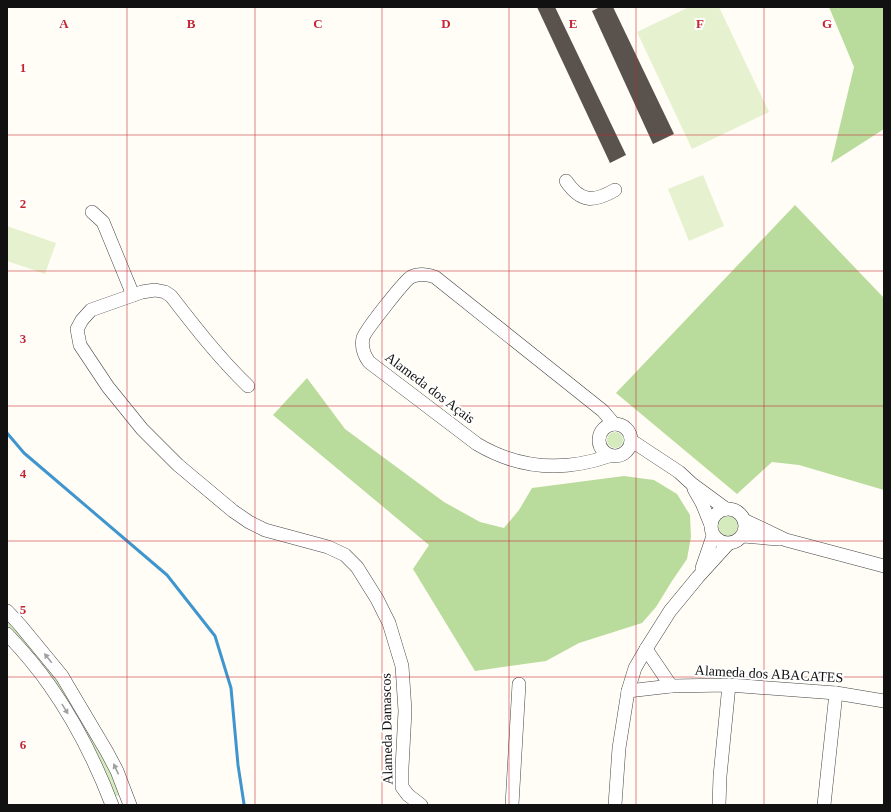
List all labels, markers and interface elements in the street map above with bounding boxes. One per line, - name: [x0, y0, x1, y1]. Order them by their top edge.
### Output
- text: A: [59, 16, 69, 31]
- text: B: [187, 16, 196, 31]
- text: C: [313, 16, 323, 31]
- text: D: [441, 16, 451, 31]
- text: E: [569, 16, 577, 31]
- text: F: [696, 16, 704, 31]
- text: G: [822, 16, 832, 31]
- text: 1: [20, 60, 26, 75]
- text: 2: [20, 196, 26, 211]
- text: 3: [20, 331, 27, 346]
- street label: Alameda dos Açais: [382, 349, 478, 427]
- text: 4: [20, 466, 27, 481]
- text: 5: [20, 602, 27, 617]
- one-way arrow: [44, 653, 52, 664]
- street label: Alameda dos ABACATES: [694, 663, 844, 685]
- street label: Alameda Damascos: [379, 673, 395, 785]
- one-way arrow: [61, 703, 68, 715]
- text: 6: [20, 737, 27, 752]
- one-way arrow: [113, 763, 119, 775]

